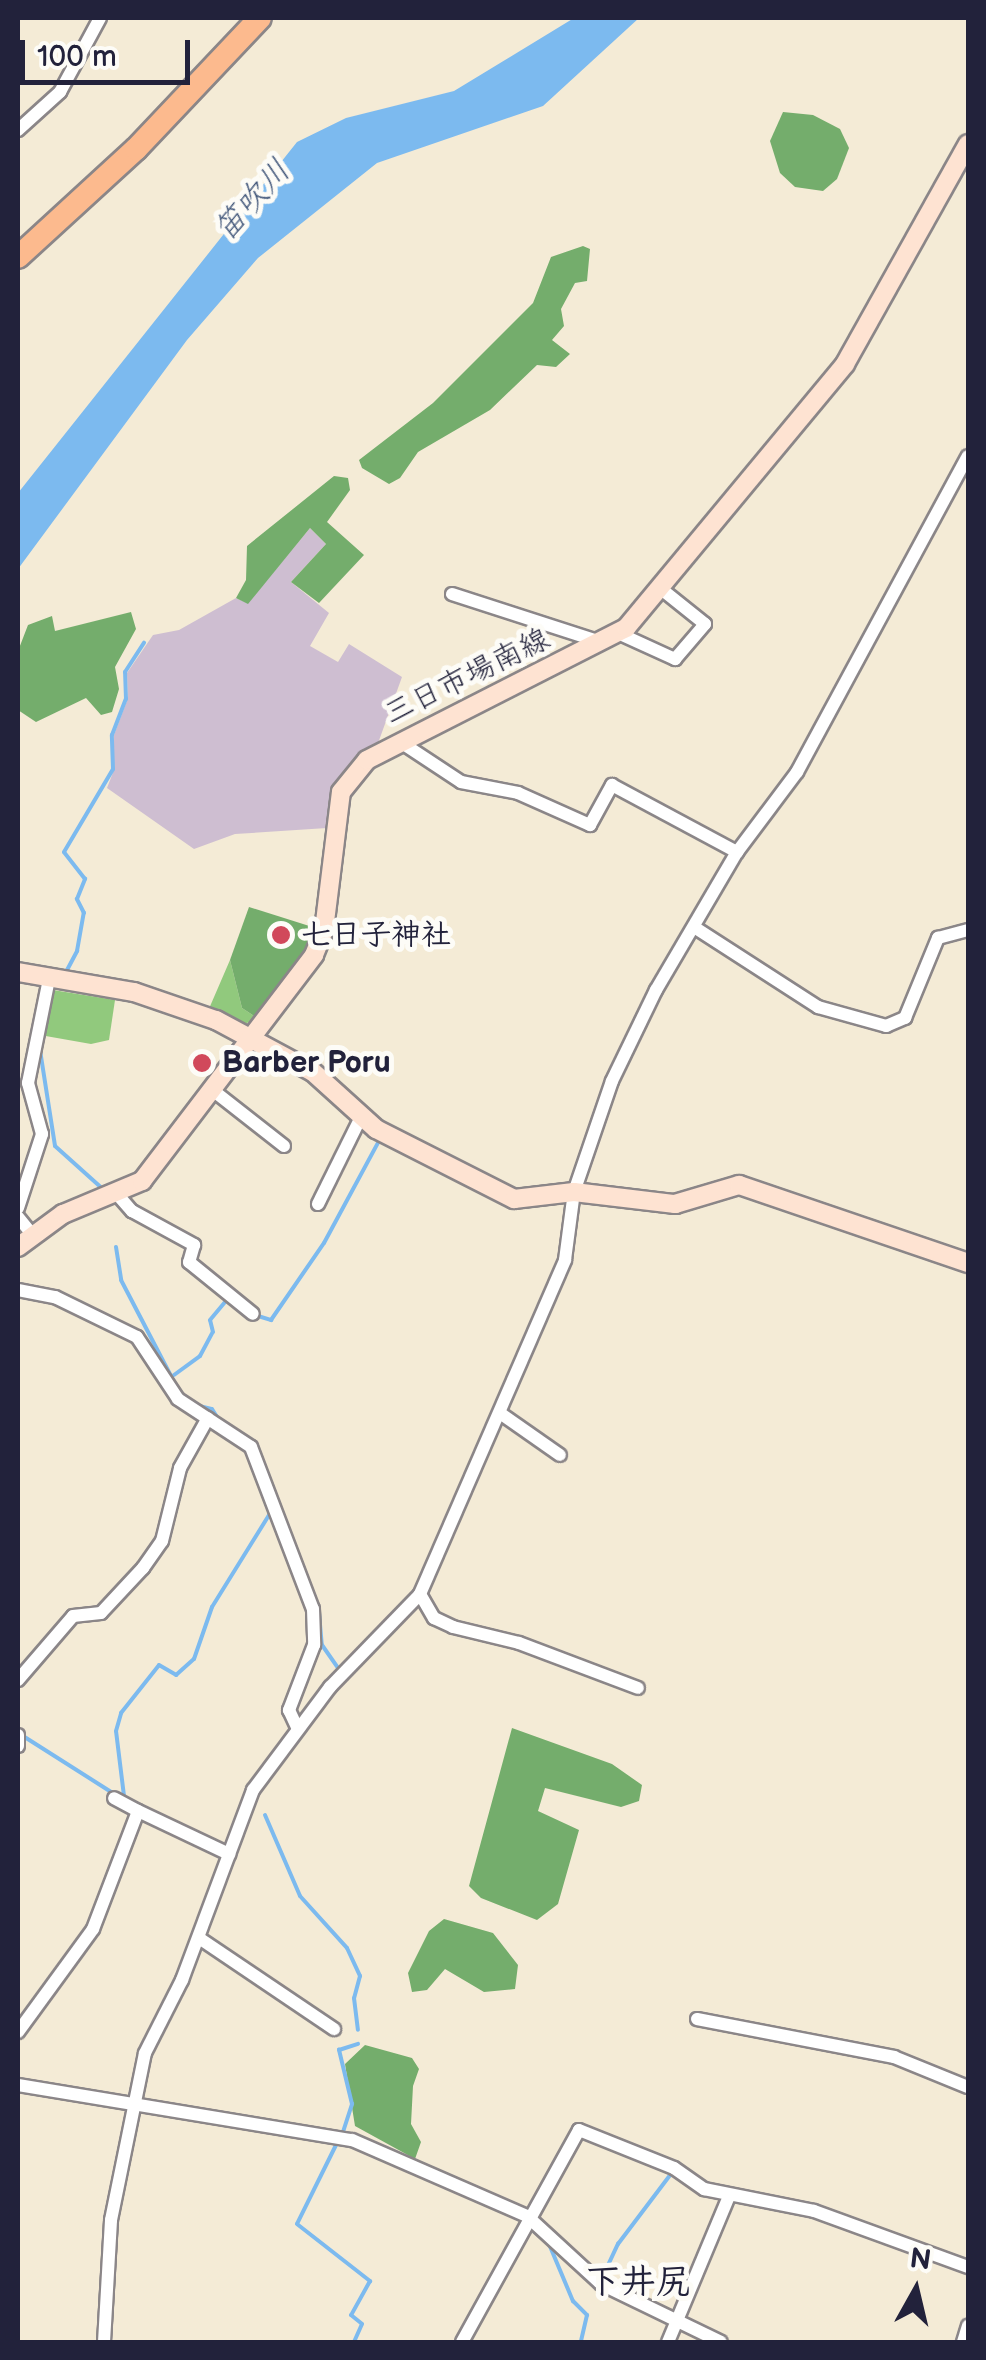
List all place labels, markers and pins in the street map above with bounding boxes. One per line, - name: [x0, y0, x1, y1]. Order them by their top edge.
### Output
- place label: 七日子神社: [301, 917, 451, 953]
- marker: 七日子神社: [270, 924, 292, 946]
- place label: Barber Poru: [222, 1045, 391, 1081]
- marker: Barber Poru: [191, 1052, 213, 1074]

